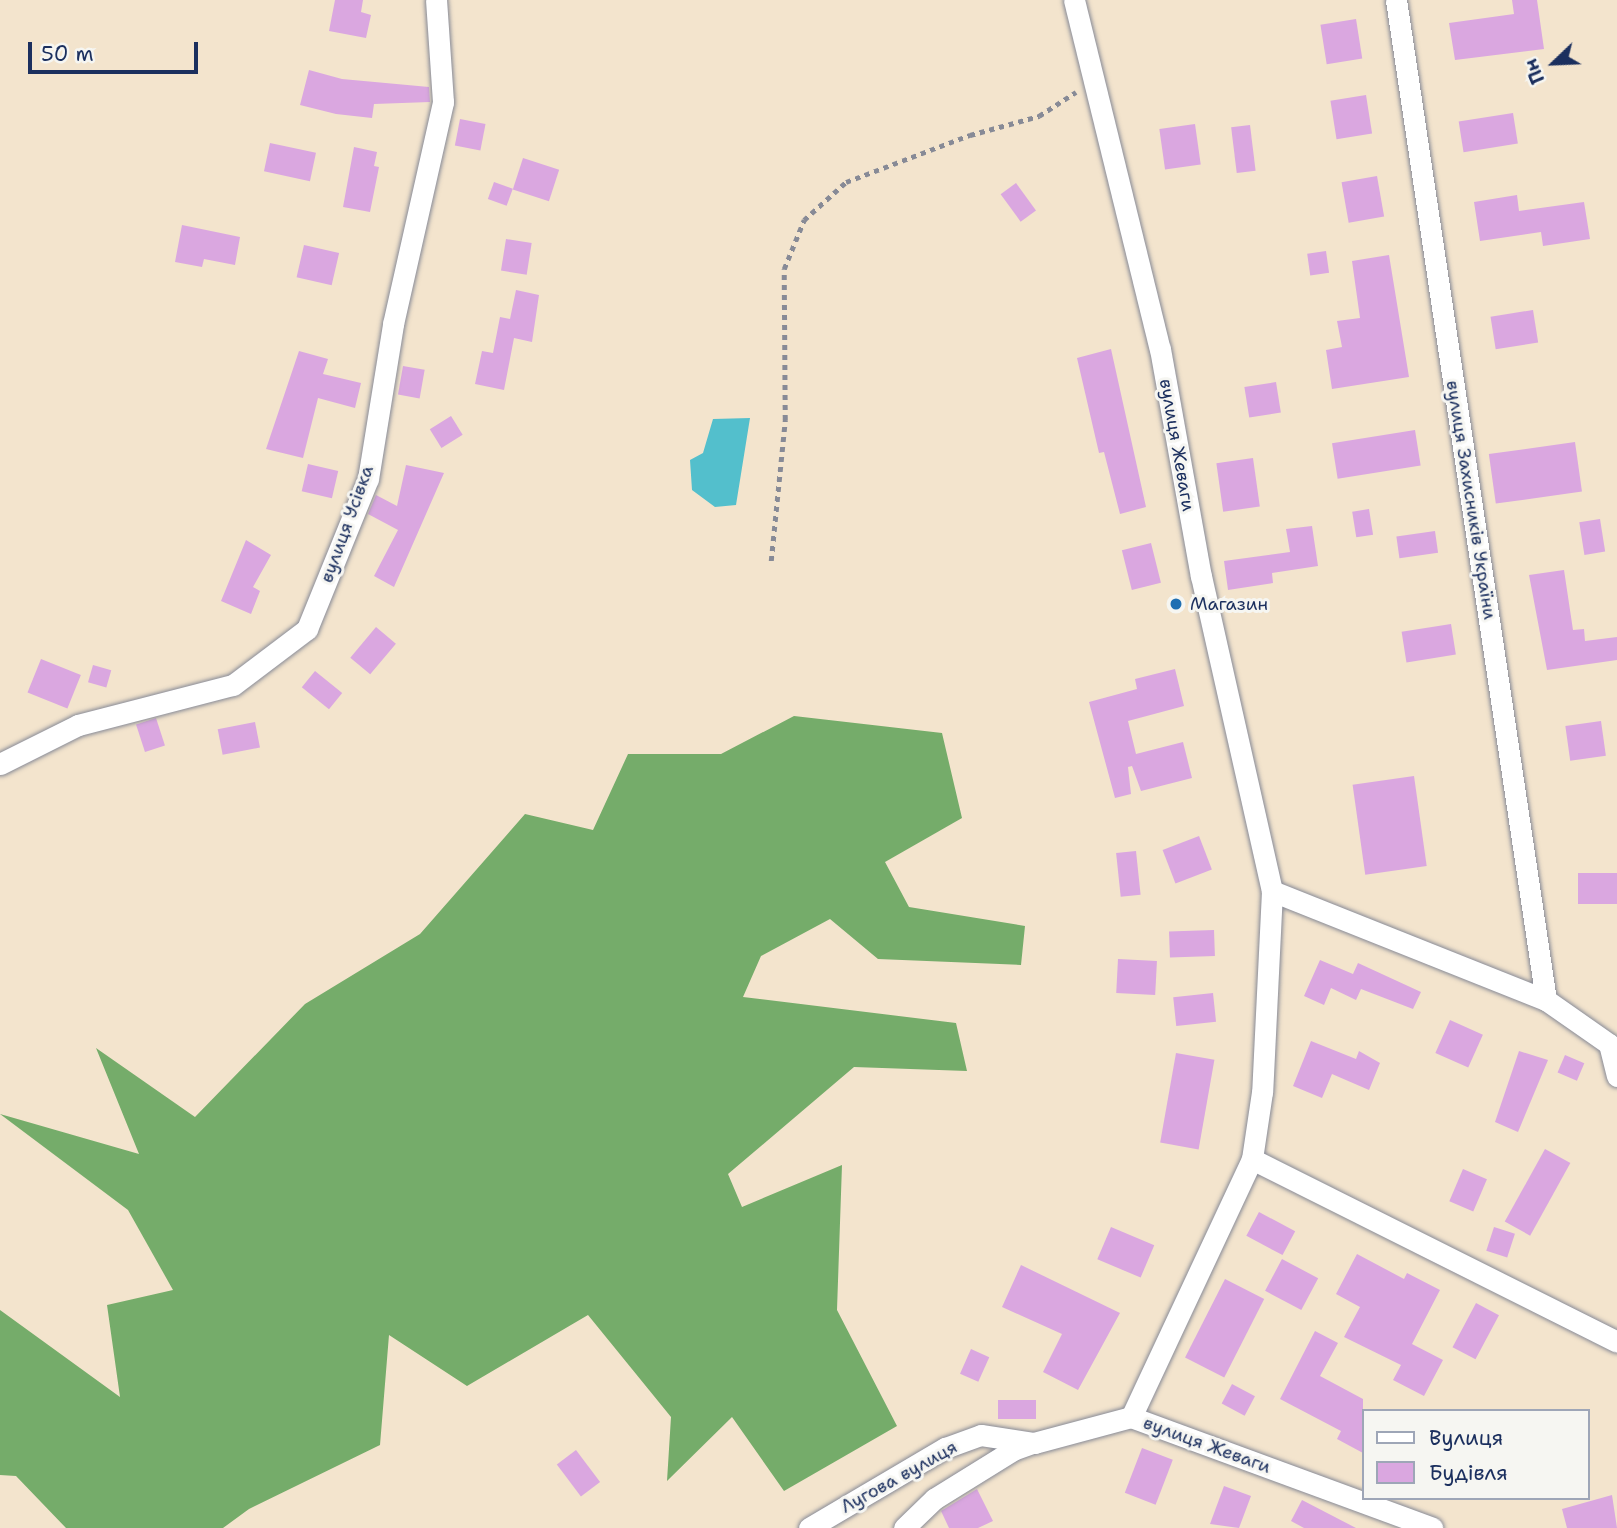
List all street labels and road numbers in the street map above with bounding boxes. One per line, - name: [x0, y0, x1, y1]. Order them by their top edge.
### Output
- street label: вулиця Жеваги: [1155, 377, 1199, 513]
- street label: вулиця Захисників України: [1441, 379, 1501, 621]
- street label: вулиця Усівка: [316, 462, 378, 586]
- street label: вулиця Жеваги: [1140, 1412, 1274, 1478]
- street label: Лугова вулиця: [837, 1436, 961, 1518]

